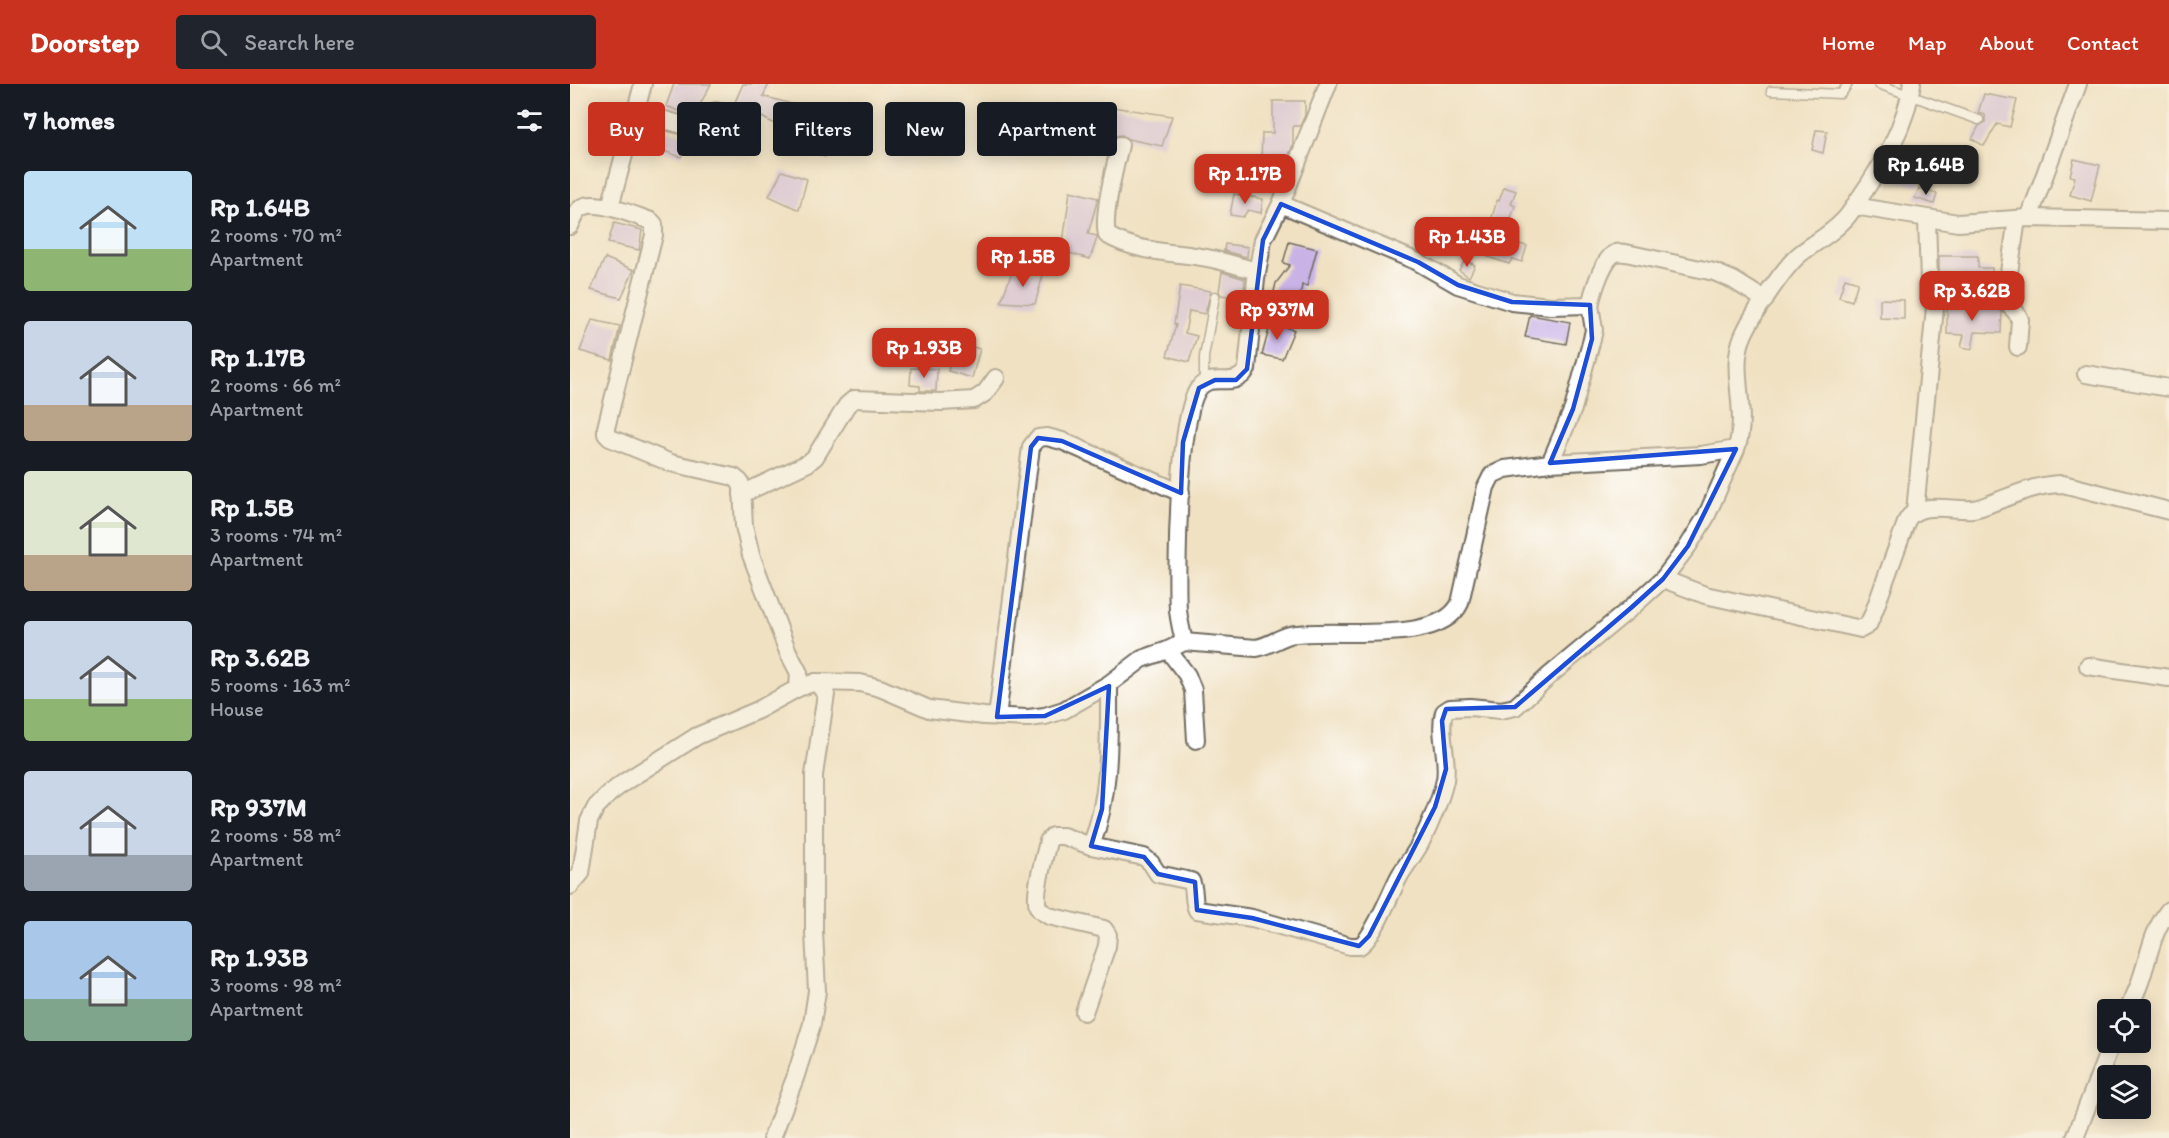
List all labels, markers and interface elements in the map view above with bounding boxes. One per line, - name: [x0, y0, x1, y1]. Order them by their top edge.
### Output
- search box: [176, 15, 596, 69]
- text: Doorstep: [30, 25, 140, 59]
- icon: search: [197, 26, 230, 59]
- text: Search here: [245, 29, 355, 56]
- text: Home: [1822, 30, 1875, 55]
- text: Map: [1908, 30, 1947, 55]
- text: About: [1980, 30, 2034, 55]
- text: Contact: [2067, 30, 2139, 55]
- chip: Buy: [588, 102, 665, 156]
- chip: Rent: [677, 102, 761, 156]
- chip: Filters: [773, 102, 873, 156]
- chip: New: [885, 102, 965, 156]
- chip: Apartment: [977, 102, 1117, 156]
- text: 7 homes: [24, 104, 115, 136]
- icon: filters: [513, 104, 546, 137]
- pin: Rp 1.64B: [1864, 145, 1988, 196]
- text: Rp 1.64B: [1888, 152, 1964, 176]
- pin: Rp 1.17B: [1183, 154, 1307, 205]
- text: Rp 1.17B: [1208, 161, 1282, 185]
- text: Rp 1.64B: [210, 191, 310, 223]
- icon: home: [72, 195, 144, 267]
- pin: Rp 1.43B: [1405, 217, 1529, 268]
- text: 2 rooms · 70 m²: [210, 223, 342, 247]
- text: Rp 1.43B: [1428, 224, 1506, 248]
- pin: Rp 1.5B: [968, 237, 1078, 288]
- text: Rp 1.5B: [991, 244, 1055, 268]
- text: Apartment: [210, 247, 303, 271]
- pin: Rp 3.62B: [1910, 271, 2034, 322]
- text: Rp 3.62B: [1934, 278, 2011, 302]
- pin: Rp 937M: [1222, 290, 1332, 341]
- text: Rp 937M: [1240, 297, 1314, 321]
- pin: Rp 1.93B: [862, 328, 986, 379]
- text: Rp 1.93B: [886, 335, 962, 359]
- text: Rp 1.17B: [210, 341, 306, 373]
- icon: home: [72, 345, 144, 417]
- text: 2 rooms · 66 m²: [210, 373, 341, 397]
- text: Apartment: [210, 397, 303, 421]
- text: Rp 1.5B: [210, 491, 294, 523]
- icon: home: [72, 495, 144, 567]
- text: 3 rooms · 74 m²: [210, 523, 342, 547]
- text: Apartment: [210, 547, 303, 571]
- text: Rp 3.62B: [210, 641, 310, 673]
- icon: home: [72, 645, 144, 717]
- text: 5 rooms · 163 m²: [210, 673, 351, 697]
- text: House: [210, 697, 264, 721]
- text: Rp 937M: [210, 791, 307, 823]
- icon: home: [72, 795, 144, 867]
- text: 2 rooms · 58 m²: [210, 823, 341, 847]
- text: Apartment: [210, 847, 303, 871]
- text: Rp 1.93B: [210, 941, 308, 973]
- icon: home: [72, 945, 144, 1017]
- text: 3 rooms · 98 m²: [210, 973, 342, 997]
- text: Apartment: [210, 997, 303, 1021]
- map controls: [2097, 999, 2151, 1119]
- button: locate: [2097, 999, 2151, 1053]
- button: layers: [2097, 1065, 2151, 1119]

